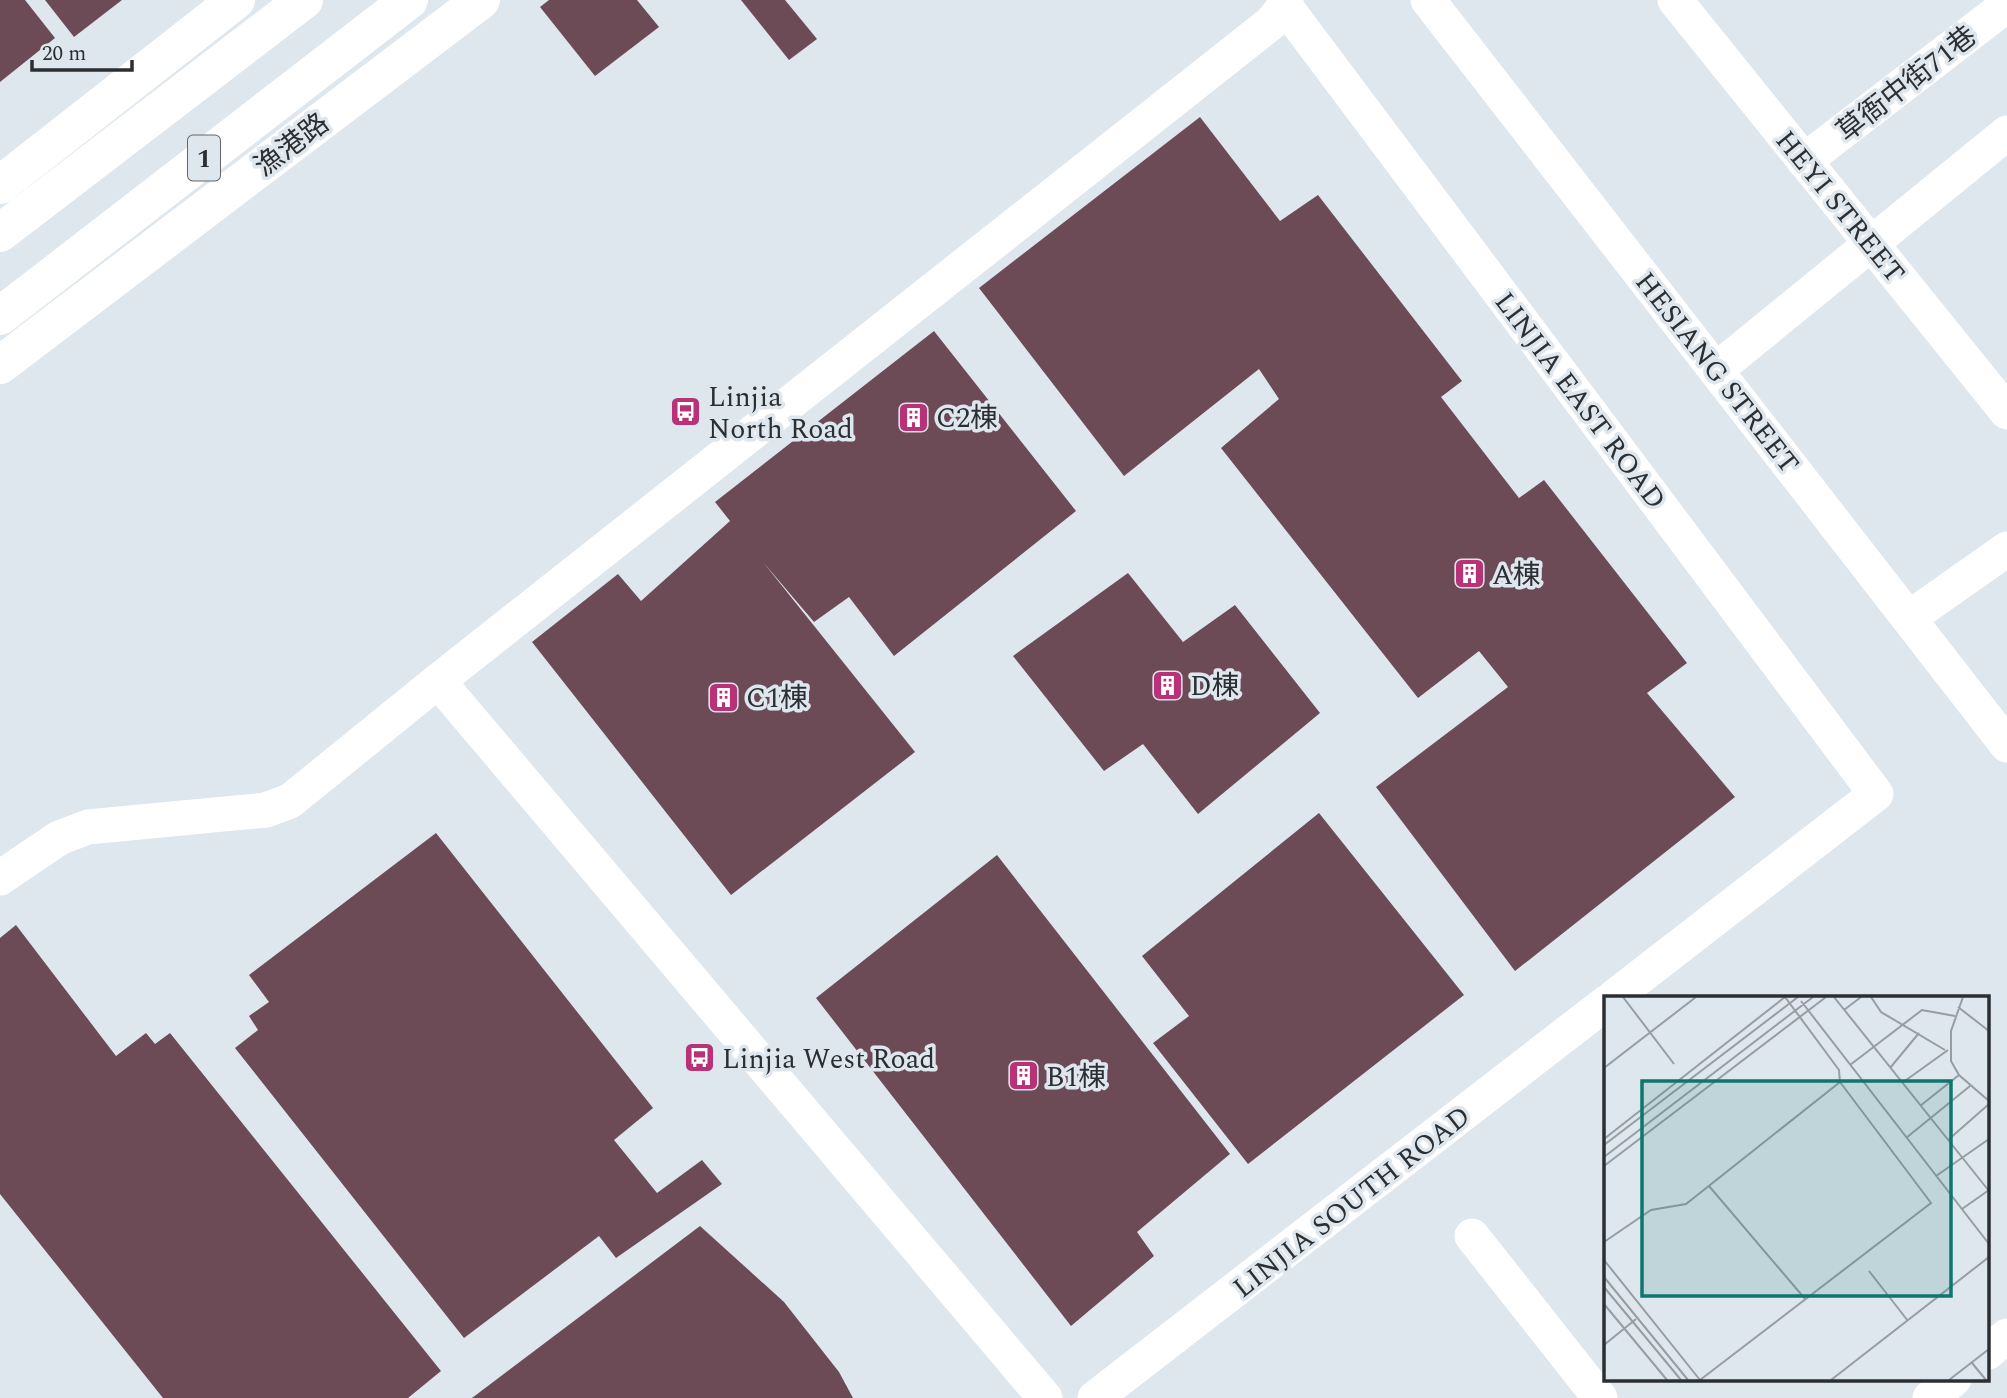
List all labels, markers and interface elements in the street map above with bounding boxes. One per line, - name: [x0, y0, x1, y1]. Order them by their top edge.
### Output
- street label: 草衙中街71巷: [1827, 16, 1986, 153]
- scale bar: [32, 28, 131, 72]
- text: 20 m: [42, 38, 86, 70]
- street label: 漁港路: [245, 103, 338, 188]
- street label: HEYI STREET: [1764, 121, 1915, 293]
- road number: 1: [188, 136, 220, 181]
- street label: HESIANG STREET: [1624, 263, 1810, 483]
- street label: LINJIA EAST ROAD: [1483, 283, 1676, 519]
- place label: Linjia North Road: [708, 376, 853, 451]
- bus stop icon: Linjia North Road: [668, 395, 702, 429]
- place label: C2棟: [936, 397, 998, 440]
- building icon: C2棟: [896, 400, 930, 434]
- place label: A棟: [1492, 554, 1541, 597]
- building icon: A棟: [1452, 557, 1486, 591]
- place label: D棟: [1190, 665, 1240, 708]
- building icon: D棟: [1150, 668, 1184, 702]
- place label: C1棟: [746, 677, 808, 720]
- building icon: C1棟: [706, 680, 740, 714]
- inset map: [1604, 996, 1990, 1380]
- place label: Linjia West Road: [722, 1038, 935, 1081]
- bus stop icon: Linjia West Road: [682, 1041, 716, 1075]
- place label: B1棟: [1046, 1056, 1106, 1099]
- building icon: B1棟: [1006, 1059, 1040, 1093]
- street label: LINJIA SOUTH ROAD: [1224, 1095, 1480, 1309]

